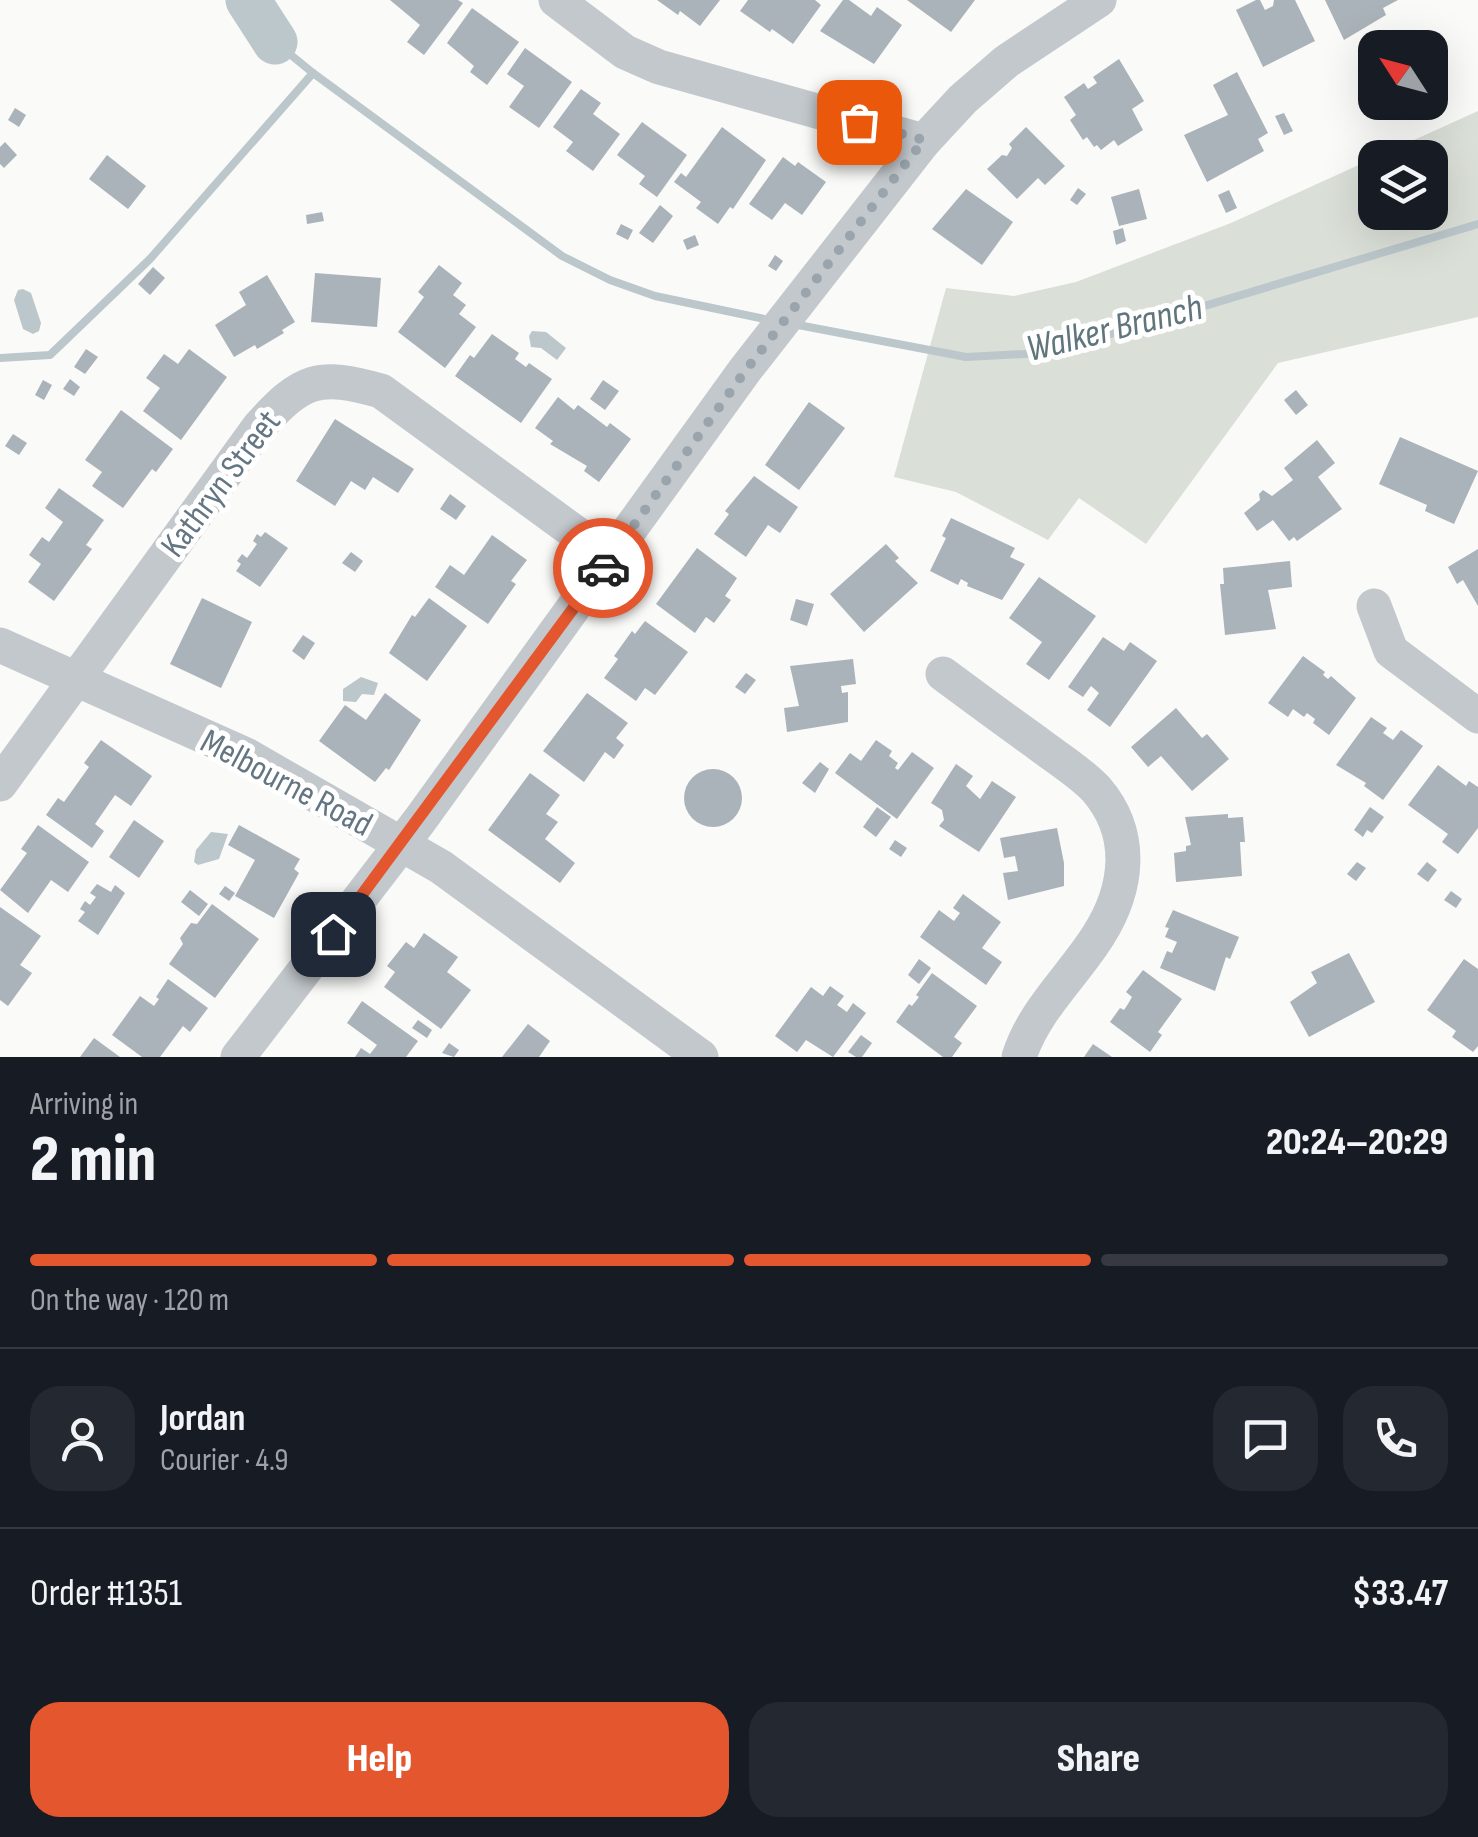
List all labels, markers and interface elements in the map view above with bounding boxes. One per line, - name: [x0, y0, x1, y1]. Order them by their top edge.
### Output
- north arrow: [1358, 30, 1448, 120]
- map controls: [1358, 30, 1448, 230]
- pin: [817, 80, 902, 165]
- icon: bag: [832, 95, 887, 150]
- button: layers: [1358, 140, 1448, 230]
- water label: Walker Branch: [1022, 285, 1207, 372]
- street label: Kathryn Street: [152, 402, 290, 566]
- courier: [553, 518, 653, 618]
- icon: car: [576, 541, 631, 596]
- street label: Melbourne Road: [193, 720, 379, 846]
- pin: [291, 892, 376, 977]
- icon: home: [306, 907, 361, 962]
- text: Arriving in: [30, 1085, 138, 1124]
- text: 20:24–20:29: [1266, 1120, 1448, 1165]
- text: 2 min: [30, 1122, 156, 1200]
- text: On the way · 120 m: [30, 1281, 229, 1320]
- button: person: [30, 1386, 135, 1491]
- button: chat: [1213, 1386, 1318, 1491]
- button: phone: [1343, 1386, 1448, 1491]
- text: Jordan: [160, 1396, 245, 1441]
- text: Courier · 4.9: [160, 1441, 288, 1480]
- text: Order #1351: [30, 1571, 182, 1616]
- text: $33.47: [1352, 1571, 1448, 1616]
- button: Help: [30, 1702, 729, 1817]
- button: Share: [749, 1702, 1448, 1817]

